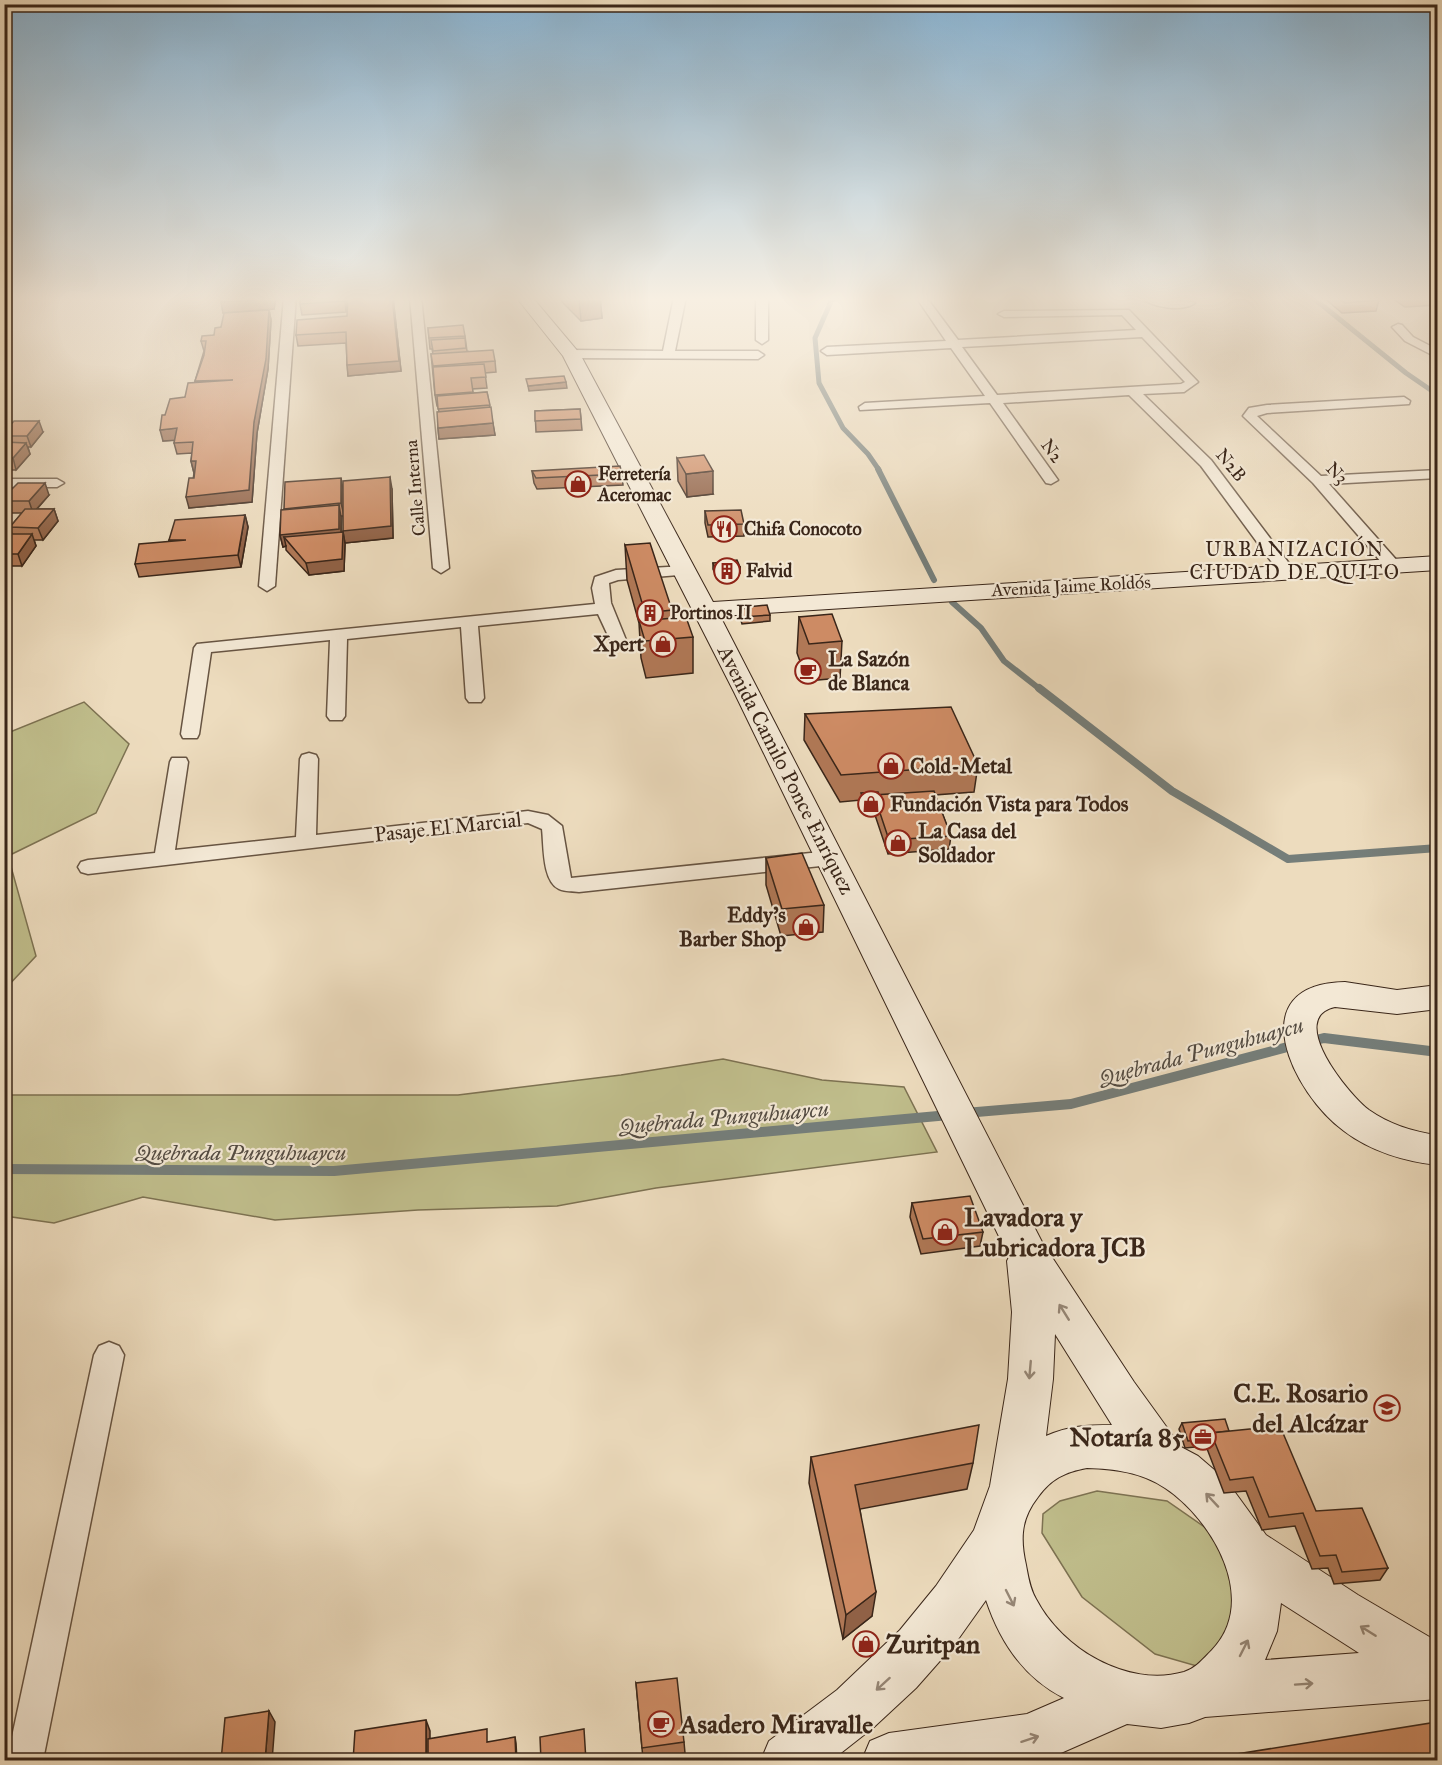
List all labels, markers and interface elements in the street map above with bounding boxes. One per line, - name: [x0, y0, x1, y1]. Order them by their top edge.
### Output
- street label: N2: [1036, 435, 1068, 467]
- street label: Calle Interna: [400, 439, 430, 537]
- street label: N2B: [1211, 444, 1251, 486]
- street label: N3: [1321, 457, 1353, 489]
- place label: Ferretería Aceromac: [597, 463, 672, 506]
- shop icon: Ferretería Aceromac: [563, 469, 593, 499]
- restaurant icon: Chifa Conocoto: [709, 514, 739, 544]
- place label: Chifa Conocoto: [744, 518, 862, 540]
- district label: URBANIZACIÓN CIUDAD DE QUITO: [1190, 535, 1400, 584]
- building icon: Falvid: [712, 556, 742, 586]
- place label: Falvid: [746, 560, 793, 582]
- street label: Avenida Jaime Roldós: [990, 571, 1151, 602]
- building icon: Portinos II: [635, 598, 665, 628]
- place label: Portinos II: [670, 602, 752, 624]
- shop icon: Xpert: [648, 629, 678, 659]
- place label: Xpert: [593, 631, 645, 657]
- street label: Avenida Camilo Ponce Enríquez: [711, 640, 860, 899]
- place label: La Sazón de Blanca: [828, 646, 910, 696]
- cafe icon: La Sazón de Blanca: [793, 656, 823, 686]
- shop icon: Cold-Metal: [876, 751, 906, 781]
- place label: Cold-Metal: [910, 753, 1013, 779]
- shop icon: Fundación Vista para Todos: [856, 789, 886, 819]
- place label: Fundación Vista para Todos: [890, 791, 1129, 817]
- street label: Pasaje El Marcial: [373, 806, 523, 848]
- place label: La Casa del Soldador: [918, 818, 1017, 868]
- shop icon: La Casa del Soldador: [883, 828, 913, 858]
- place label: Eddy's Barber Shop: [679, 902, 786, 952]
- shop icon: Eddy's Barber Shop: [791, 912, 821, 942]
- water label: Quebrada Punguhuaycu: [1095, 1011, 1306, 1092]
- water label: Quebrada Punguhuaycu: [617, 1095, 830, 1140]
- water label: Quebrada Punguhuaycu: [135, 1139, 346, 1166]
- place label: Lavadora y Lubricadora JCB: [964, 1201, 1146, 1264]
- shop icon: Lavadora y Lubricadora JCB: [930, 1217, 960, 1247]
- one-way arrow: [1058, 1304, 1070, 1321]
- one-way arrow: [1024, 1360, 1035, 1380]
- place label: C.E. Rosario del Alcázar: [1233, 1377, 1369, 1439]
- school or university icon: C.E. Rosario del Alcázar: [1372, 1393, 1402, 1423]
- place label: Notaría 85: [1070, 1421, 1185, 1453]
- office icon: Notaría 85: [1188, 1422, 1218, 1452]
- one-way arrow: [1205, 1493, 1219, 1508]
- one-way arrow: [1004, 1588, 1016, 1606]
- one-way arrow: [1360, 1625, 1377, 1638]
- place label: Zuritpan: [886, 1628, 980, 1660]
- shop icon: Zuritpan: [851, 1629, 881, 1659]
- one-way arrow: [1238, 1639, 1250, 1657]
- one-way arrow: [876, 1677, 891, 1691]
- one-way arrow: [1293, 1678, 1313, 1689]
- place label: Asadero Miravalle: [678, 1708, 873, 1740]
- cafe icon: Asadero Miravalle: [646, 1709, 676, 1739]
- one-way arrow: [1020, 1733, 1039, 1744]

